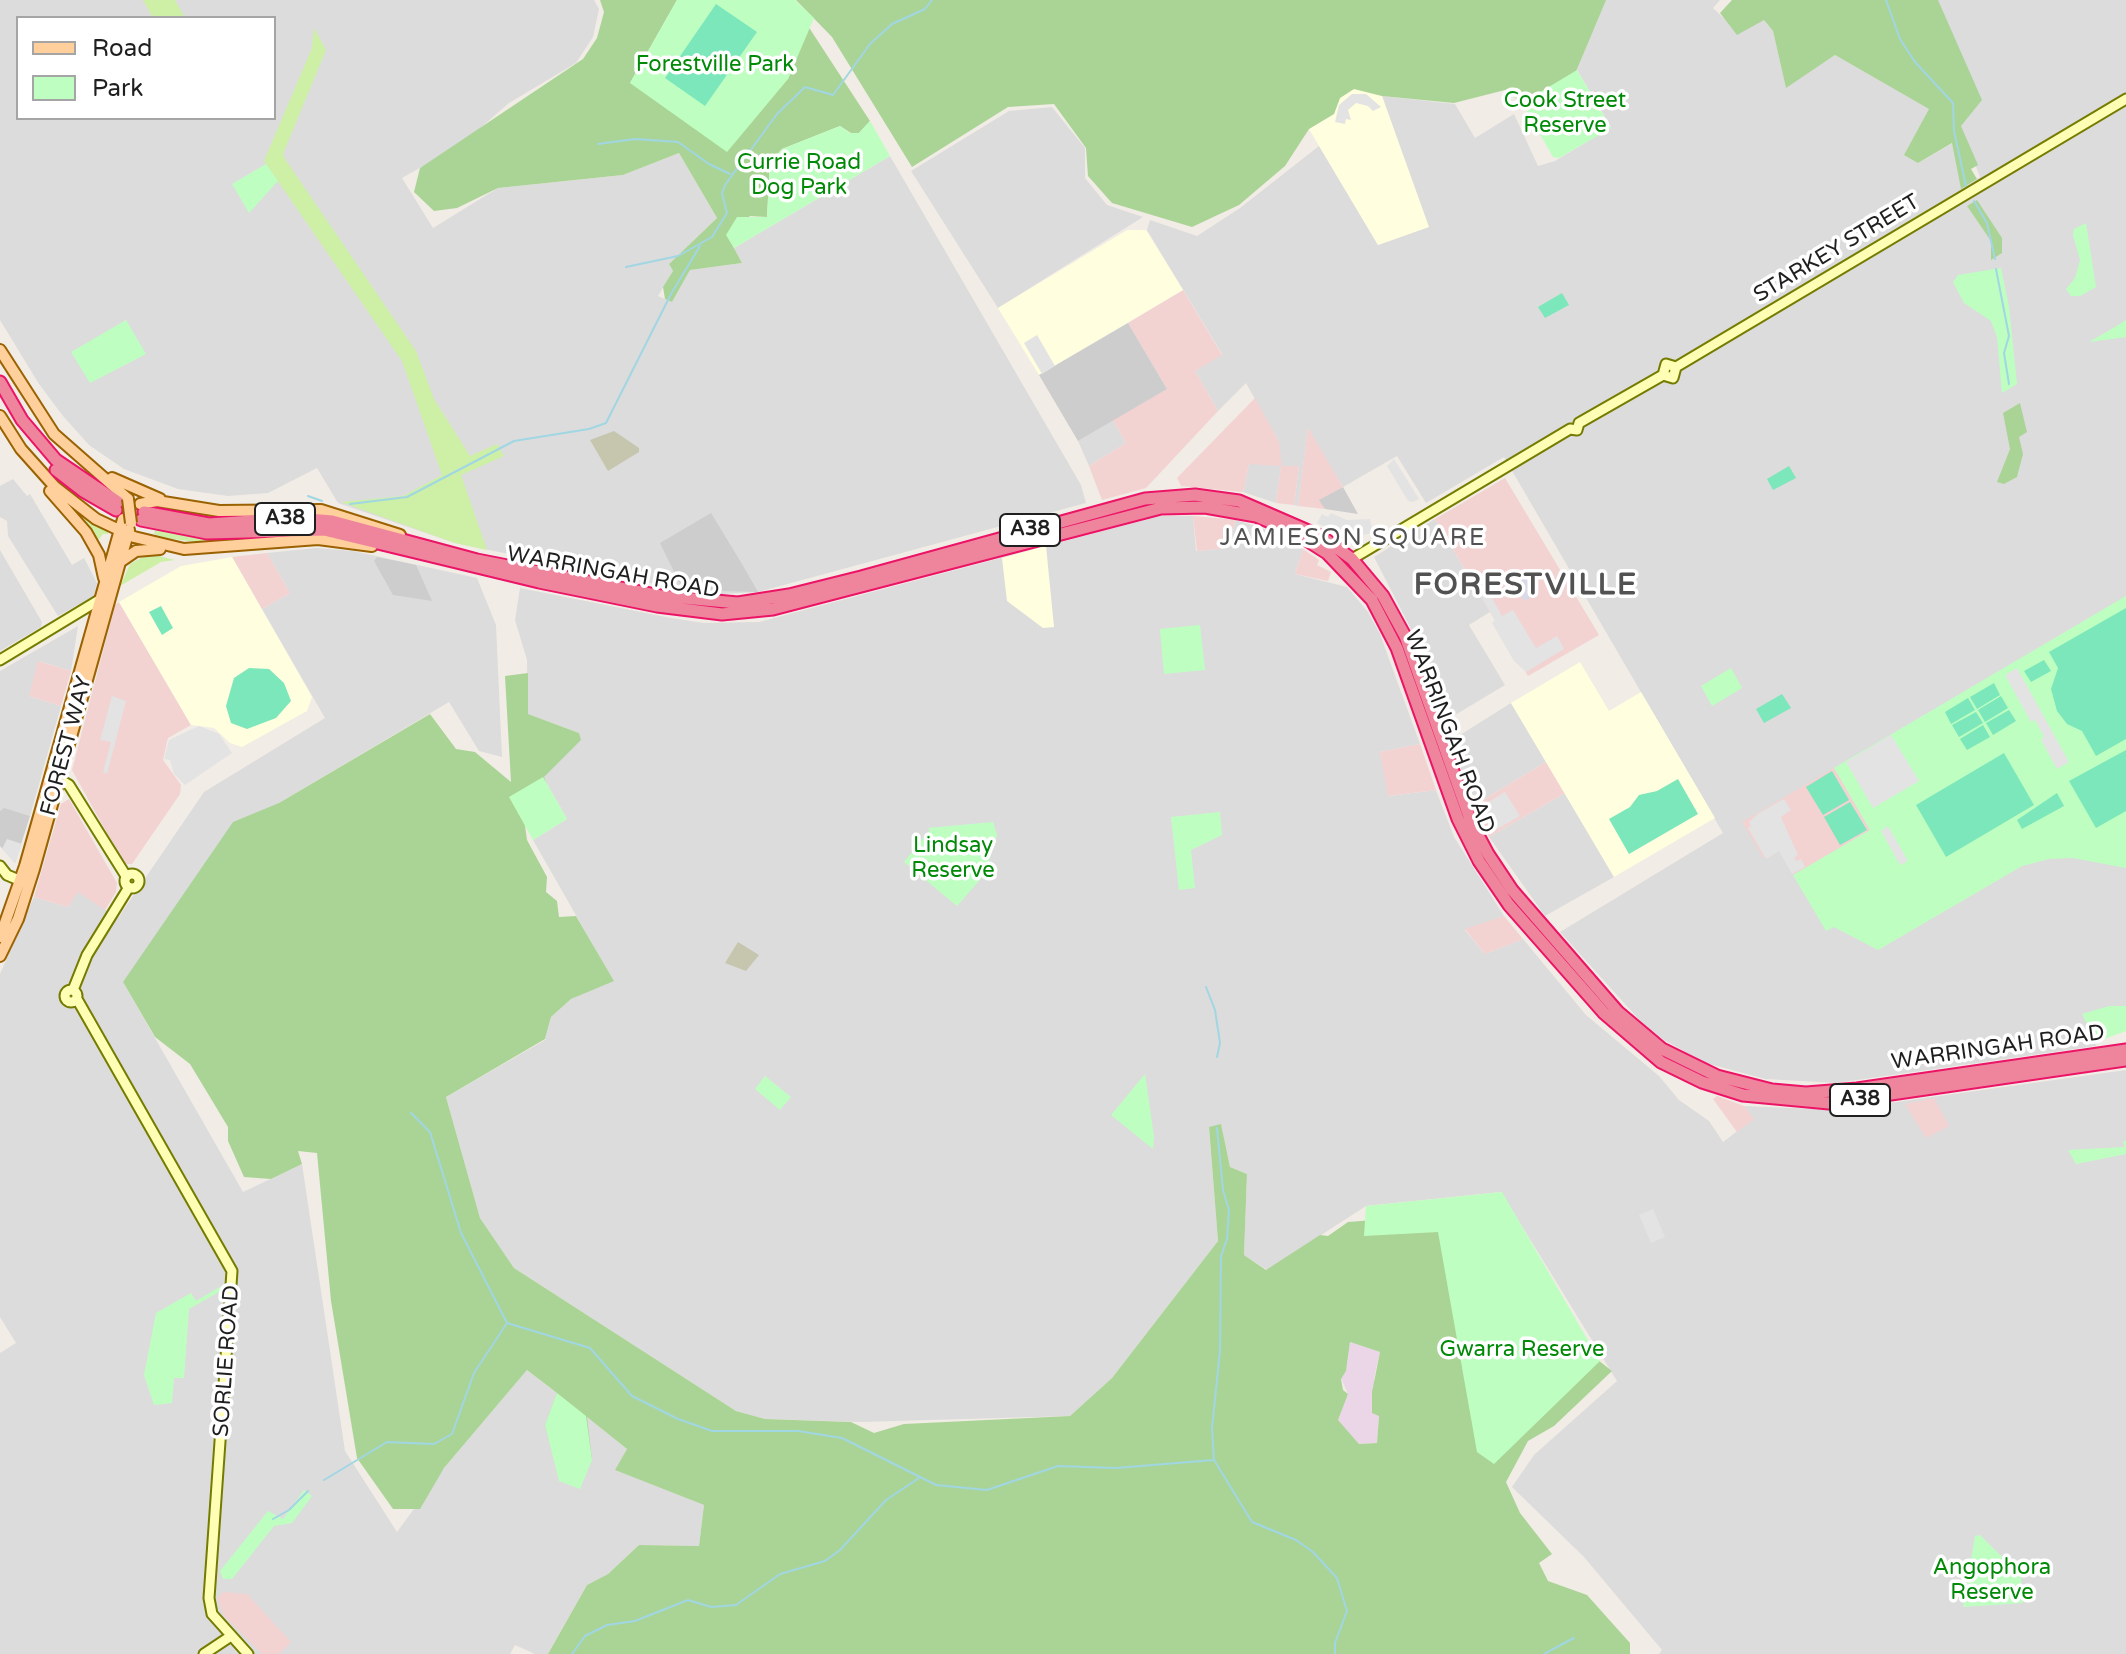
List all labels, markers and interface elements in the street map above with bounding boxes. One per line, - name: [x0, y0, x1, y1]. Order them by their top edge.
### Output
- legend: [16, 16, 276, 120]
- text: Road: [92, 34, 152, 63]
- park label: Forestville Park: [636, 52, 794, 78]
- text: Park: [92, 74, 143, 103]
- park label: Cook Street Reserve: [1504, 88, 1626, 140]
- park label: Currie Road Dog Park: [737, 150, 861, 202]
- street label: STARKEY STREET: [1749, 189, 1925, 309]
- road number: A38: [255, 503, 315, 535]
- road number: A38: [1000, 514, 1060, 546]
- district label: JAMIESON SQUARE: [1220, 525, 1486, 553]
- street label: WARRINGAH ROAD: [505, 541, 721, 605]
- district label: FORESTVILLE: [1414, 568, 1638, 604]
- street label: WARRINGAH ROAD: [1398, 627, 1500, 837]
- street label: FOREST WAY: [36, 673, 98, 819]
- park label: Lindsay Reserve: [911, 833, 995, 884]
- street label: WARRINGAH ROAD: [1889, 1020, 2107, 1076]
- road number: A38: [1830, 1084, 1890, 1116]
- street label: SORLIE ROAD: [209, 1284, 245, 1438]
- park label: Gwarra Reserve: [1440, 1337, 1604, 1363]
- park label: Angophora Reserve: [1933, 1555, 2051, 1606]

